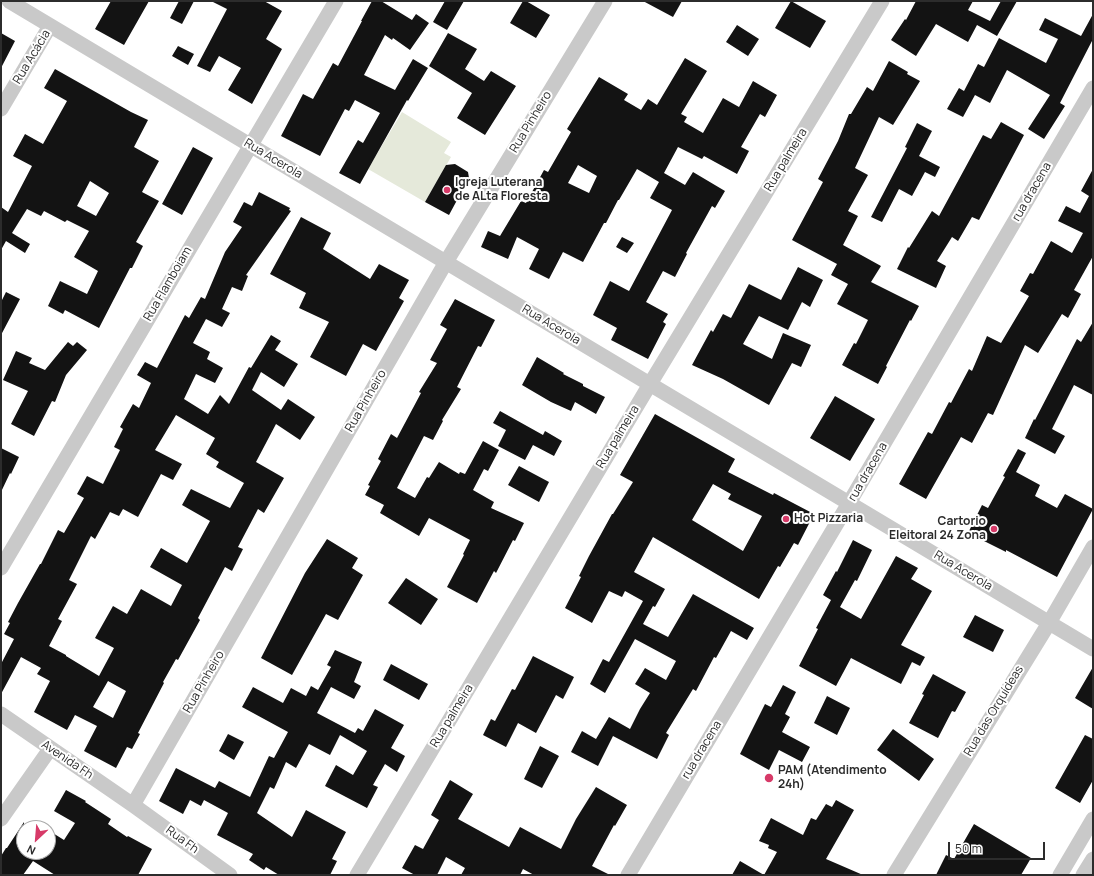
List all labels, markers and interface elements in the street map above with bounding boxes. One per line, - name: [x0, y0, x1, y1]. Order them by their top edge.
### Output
- street label: Rua Acácia: [10, 27, 54, 87]
- street label: Rua Pinheiro: [507, 89, 555, 155]
- street label: Rua palmeira: [762, 126, 810, 194]
- street label: Rua Acerola: [241, 136, 305, 182]
- street label: rua dracena: [1009, 160, 1055, 224]
- place label: Igreja Luterana de ALta Floresta: [455, 176, 548, 204]
- marker: Igreja Luterana de ALta Floresta: [442, 185, 452, 195]
- street label: Rua Flamboiam: [141, 244, 195, 324]
- street label: Rua Acerola: [519, 302, 583, 348]
- street label: Rua Pinheiro: [342, 367, 390, 435]
- street label: Rua palmeira: [594, 403, 642, 471]
- street label: rua dracena: [845, 440, 891, 504]
- place label: Hot Pizzaria: [794, 512, 863, 526]
- marker: Hot Pizzaria: [781, 514, 791, 524]
- place label: Cartorio Eleitoral 24 Zona: [889, 515, 986, 543]
- marker: Cartorio Eleitoral 24 Zona: [989, 524, 999, 534]
- street label: Rua Acerola: [931, 548, 995, 594]
- street label: Rua Pinheiro: [180, 648, 228, 716]
- street label: Rua das Orquídeas: [961, 663, 1027, 759]
- street label: Rua palmeira: [428, 682, 476, 750]
- street label: rua dracena: [679, 718, 725, 782]
- street label: Avenida Fh: [38, 738, 96, 782]
- place label: PAM (Atendimento 24h): [778, 764, 887, 792]
- marker: PAM (Atendimento 24h): [763, 772, 775, 784]
- north arrow: [16, 820, 56, 860]
- street label: Rua Fh: [163, 823, 201, 857]
- scale bar: [950, 834, 1047, 860]
- text: 50 m: [955, 840, 982, 857]
- text: N: [24, 842, 38, 859]

